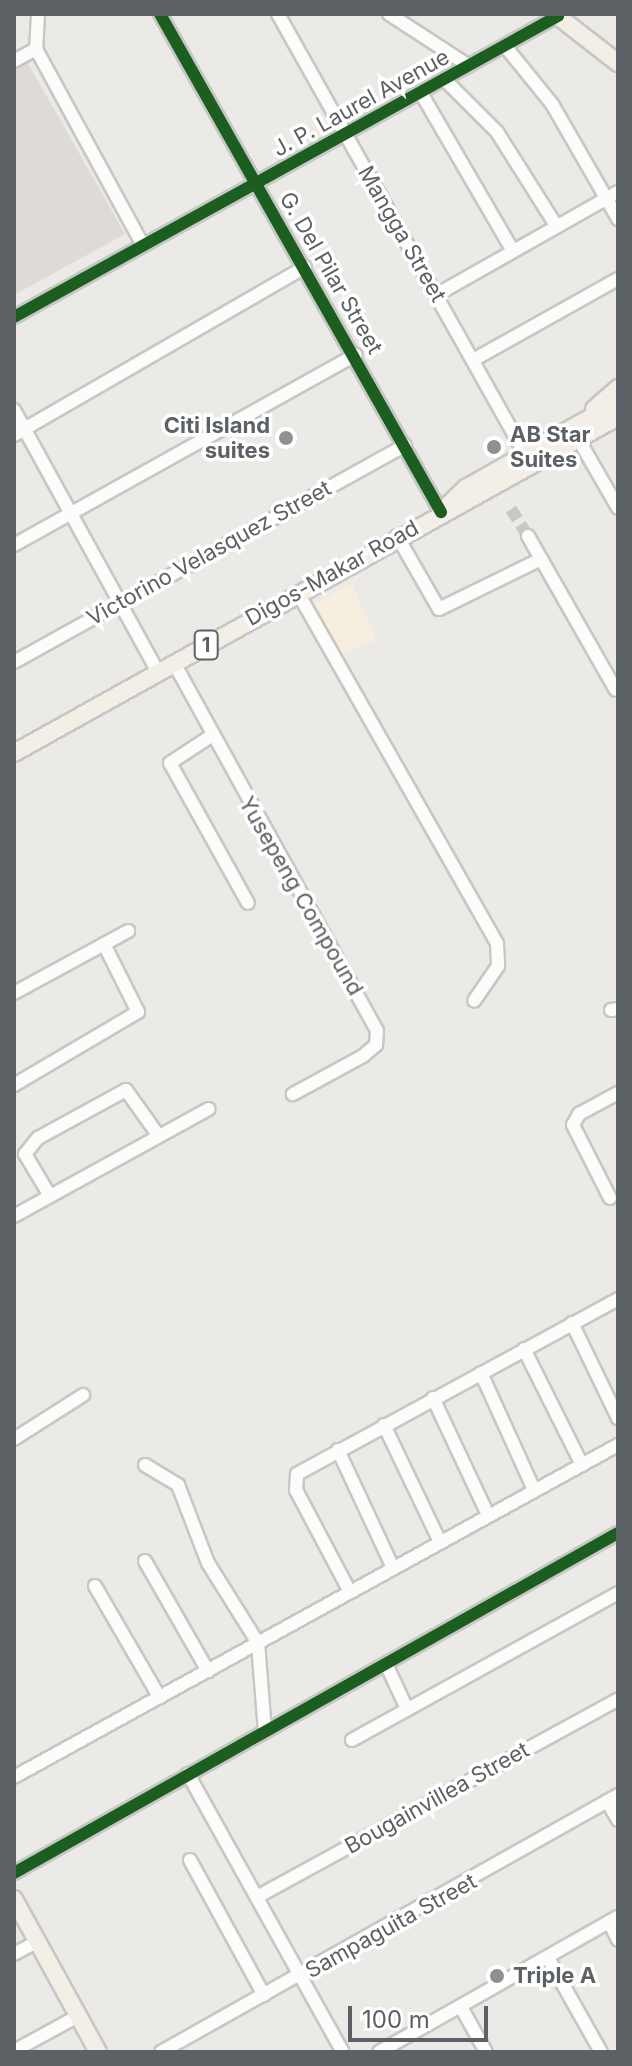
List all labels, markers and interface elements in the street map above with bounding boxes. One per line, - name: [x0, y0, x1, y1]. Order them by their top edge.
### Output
- street label: J. P. Laurel Avenue: [268, 44, 454, 162]
- street label: Mangga Street: [352, 161, 452, 307]
- street label: G. Del Pilar Street: [274, 187, 388, 359]
- place label: Citi Island suites: [164, 412, 270, 464]
- place label: AB Star Suites: [510, 421, 590, 472]
- marker: Citi Island suites: [277, 429, 295, 447]
- marker: AB Star Suites: [485, 438, 503, 456]
- street label: Victorino Velasquez Street: [82, 475, 336, 631]
- street label: Digos-Makar Road: [241, 514, 423, 632]
- road number: 1: [192, 629, 220, 661]
- street label: Yusepeng Compound: [233, 792, 369, 1000]
- street label: Bougainvillea Street: [340, 1736, 534, 1860]
- street label: Sampaguita Street: [301, 1868, 481, 1984]
- place label: Triple A: [513, 1963, 596, 1989]
- marker: Triple A: [488, 1967, 506, 1985]
- scale bar: [352, 1990, 492, 2040]
- text: 100 m: [362, 2005, 430, 2034]

